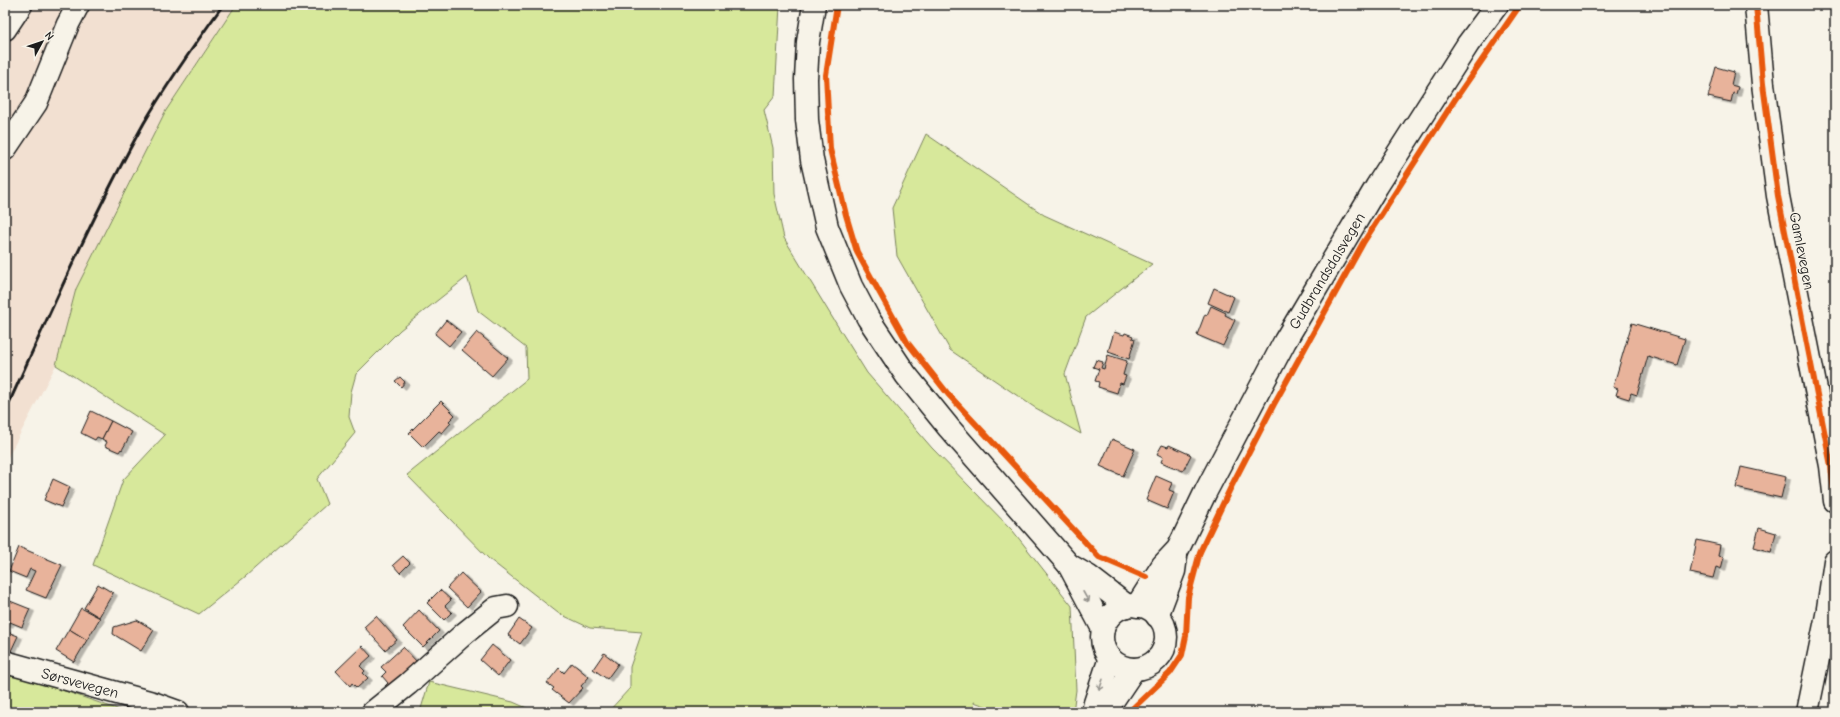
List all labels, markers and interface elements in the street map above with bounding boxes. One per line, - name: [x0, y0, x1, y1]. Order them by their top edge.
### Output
- north arrow: [22, 22, 62, 62]
- text: N: [42, 29, 57, 43]
- street label: Gudbrandsdalsvegen: [1285, 209, 1369, 333]
- street label: Gamlevegen: [1786, 211, 1818, 291]
- one-way arrow: [1082, 591, 1090, 603]
- street label: Sørsvevegen: [39, 664, 121, 702]
- one-way arrow: [1097, 678, 1104, 691]

